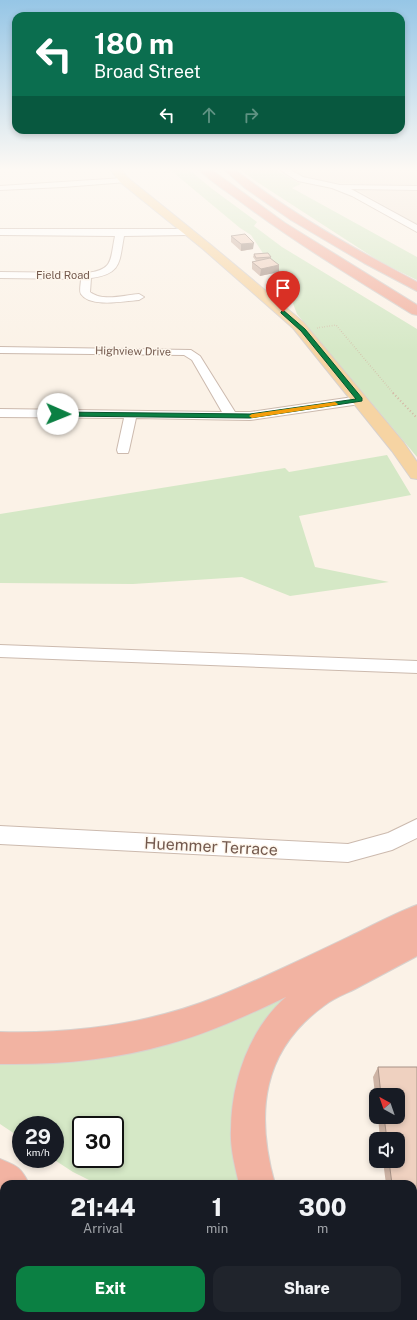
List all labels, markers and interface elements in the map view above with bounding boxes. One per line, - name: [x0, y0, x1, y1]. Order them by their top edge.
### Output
- text: 180 m: [94, 27, 174, 60]
- icon: left: [28, 28, 80, 80]
- text: Broad Street: [94, 61, 201, 82]
- icon: left: [156, 104, 178, 126]
- icon: ahead: [198, 104, 220, 126]
- icon: right: [240, 104, 262, 126]
- street label: Field Road: [36, 269, 90, 281]
- pin: [266, 271, 300, 312]
- icon: arrive: [272, 277, 294, 299]
- street label: Highview Drive: [95, 344, 171, 358]
- position arrow: [37, 393, 79, 435]
- street label: Huemmer Terrace: [144, 834, 278, 859]
- north arrow: [369, 1088, 405, 1124]
- map controls: [369, 1088, 405, 1168]
- speed limit sign: 30: [72, 1116, 124, 1168]
- text: 29: [25, 1125, 51, 1149]
- button: sound: [369, 1132, 405, 1168]
- text: km/h: [26, 1146, 50, 1158]
- text: 21:44: [70, 1193, 136, 1221]
- text: 1: [212, 1193, 222, 1221]
- text: 300: [299, 1193, 347, 1221]
- text: Arrival: [83, 1221, 123, 1236]
- text: min: [206, 1221, 228, 1236]
- text: m: [317, 1221, 328, 1236]
- button: Exit: [16, 1266, 205, 1312]
- button: Share: [213, 1266, 401, 1312]

